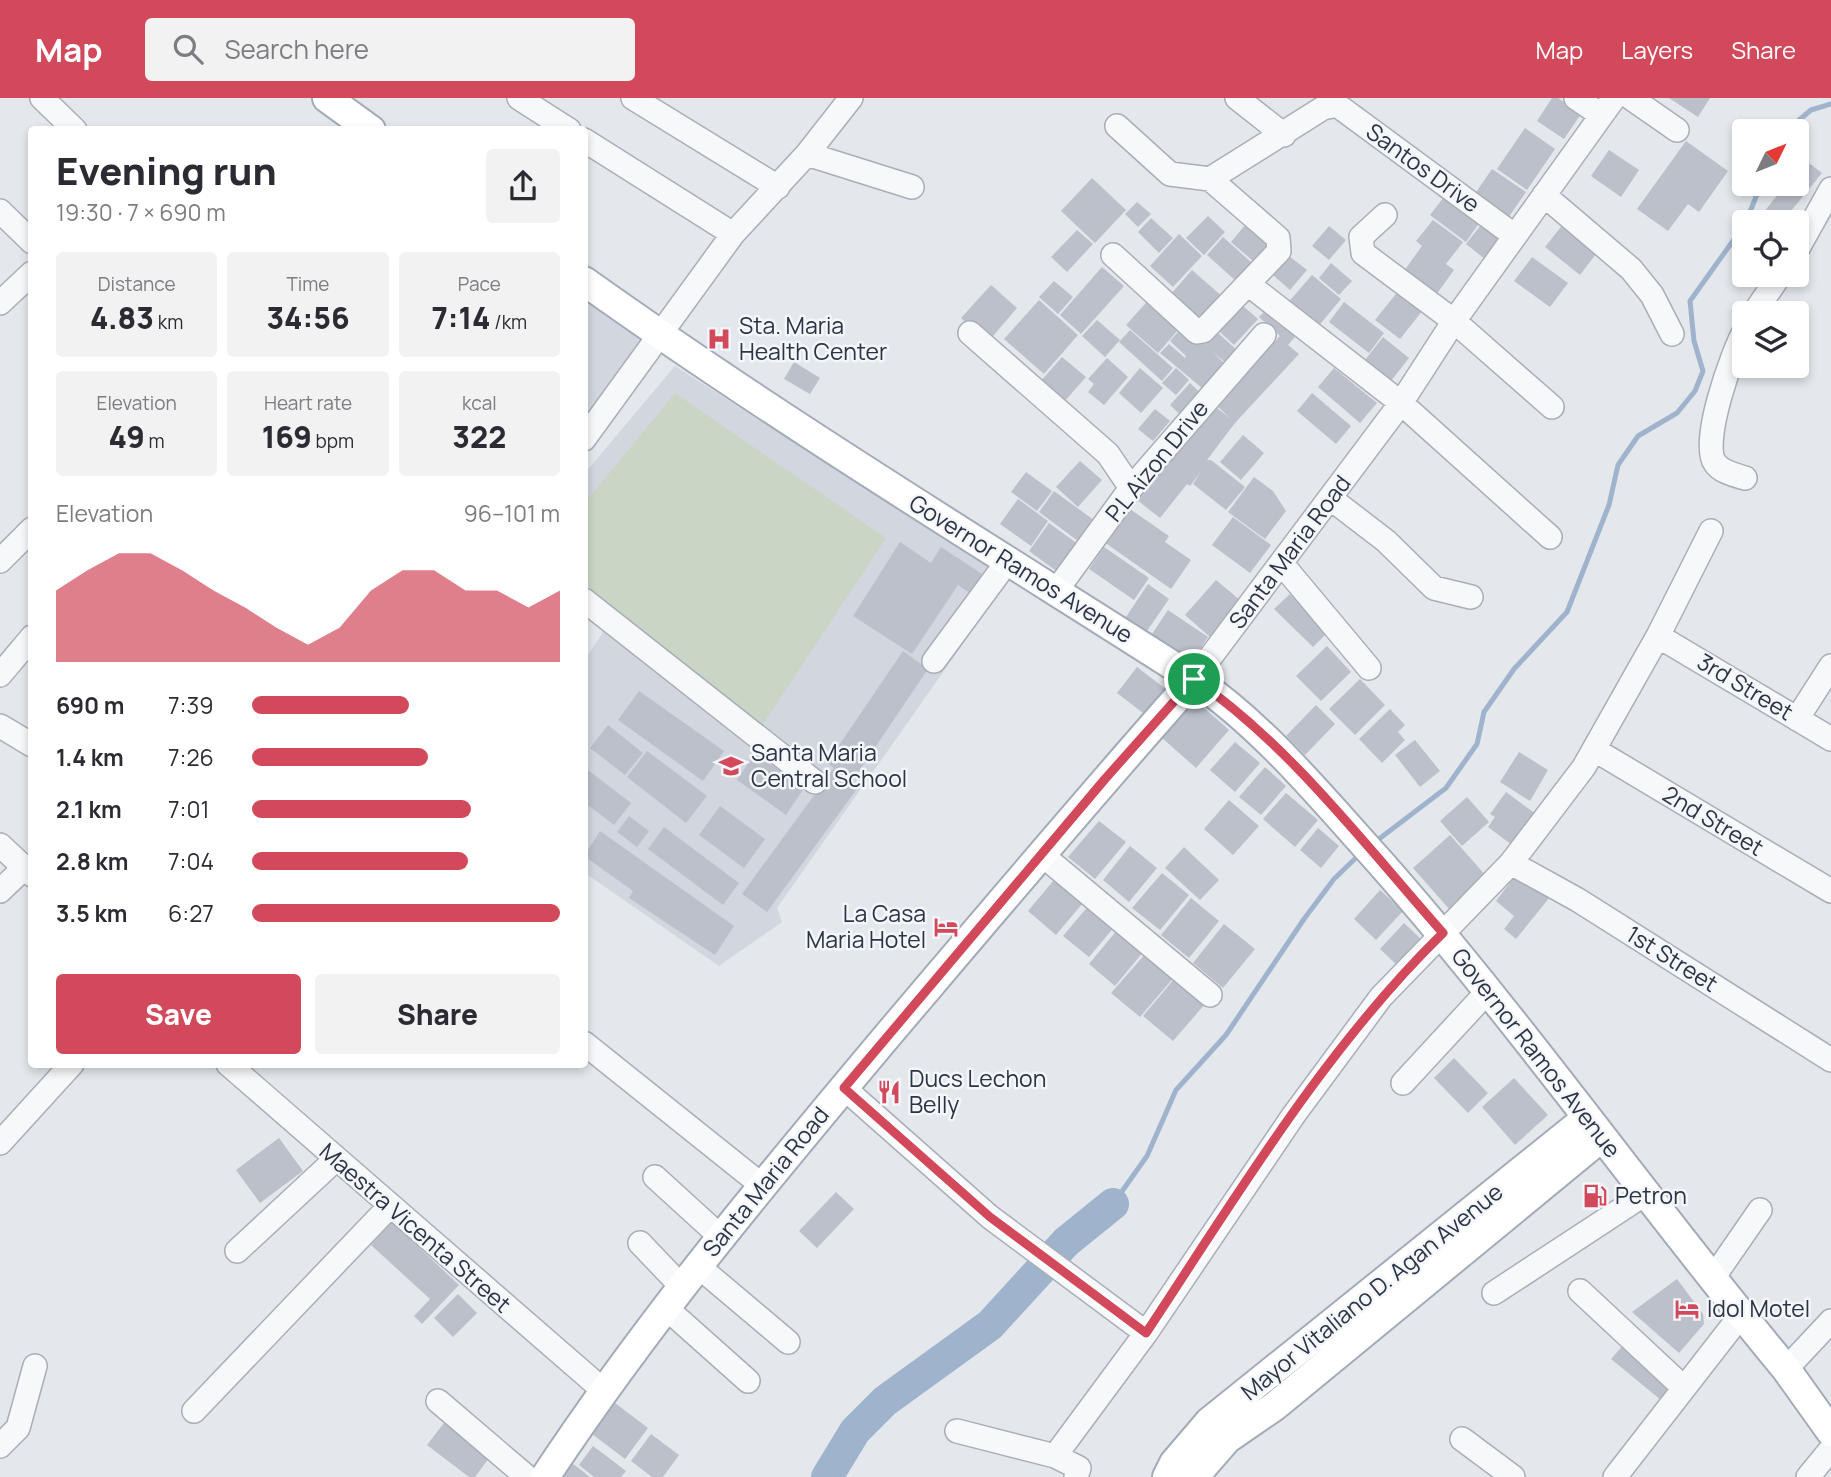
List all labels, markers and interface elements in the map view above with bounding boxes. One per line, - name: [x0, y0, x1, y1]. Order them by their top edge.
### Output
- search box: [145, 18, 635, 81]
- text: Map: [35, 27, 103, 72]
- icon: search: [169, 30, 207, 68]
- text: Search here: [225, 31, 369, 67]
- text: Map: [1536, 33, 1583, 66]
- text: Layers: [1621, 33, 1693, 66]
- text: Share: [1731, 33, 1796, 66]
- street label: Santos Drive: [1360, 115, 1487, 219]
- north arrow: [1732, 119, 1810, 196]
- map controls: [1732, 119, 1809, 378]
- text: Evening run: [56, 144, 277, 196]
- button: share: [486, 149, 560, 223]
- text: 19:30 · 7 × 690 m: [56, 196, 226, 228]
- button: locate: [1732, 210, 1809, 287]
- text: Distance: [98, 271, 176, 297]
- text: Time: [287, 271, 329, 297]
- text: Pace: [458, 271, 501, 297]
- text: 4.83: [90, 297, 154, 338]
- text: 34:56: [266, 297, 350, 338]
- text: 7:14: [431, 297, 491, 338]
- button: layers: [1732, 301, 1809, 378]
- text: km: [154, 309, 183, 335]
- text: /km: [491, 309, 527, 335]
- place label: Sta. Maria Health Center: [739, 309, 887, 367]
- hospital icon: Sta. Maria Health Center: [705, 325, 733, 353]
- text: Elevation: [97, 390, 177, 416]
- text: Heart rate: [264, 390, 352, 416]
- text: kcal: [462, 390, 497, 416]
- street label: P.L Aizon Drive: [1097, 393, 1215, 528]
- text: 49: [109, 416, 145, 457]
- text: 169: [262, 416, 312, 457]
- text: 322: [452, 416, 506, 457]
- text: m: [145, 428, 165, 454]
- text: bpm: [312, 428, 354, 454]
- street label: Santa Maria Road: [1221, 468, 1358, 635]
- street label: Governor Ramos Avenue: [904, 486, 1139, 650]
- text: Elevation: [56, 497, 153, 529]
- text: 96–101 m: [463, 497, 560, 529]
- street label: 3rd Street: [1692, 645, 1799, 727]
- pin: [1164, 649, 1224, 709]
- icon: arrive: [1175, 660, 1213, 698]
- text: 690 m: [56, 689, 124, 721]
- text: 7:39: [168, 689, 213, 721]
- place label: Santa Maria Central School: [751, 736, 907, 794]
- text: 1.4 km: [56, 741, 124, 773]
- text: 7:26: [168, 741, 214, 773]
- school or university icon: Santa Maria Central School: [717, 752, 745, 780]
- street label: 2nd Street: [1657, 777, 1770, 863]
- text: 2.1 km: [56, 793, 122, 825]
- text: 7:01: [168, 793, 209, 825]
- text: 2.8 km: [56, 845, 128, 877]
- text: 7:04: [168, 845, 214, 877]
- text: 3.5 km: [56, 897, 127, 929]
- text: 6:27: [168, 897, 214, 929]
- place label: La Casa Maria Hotel: [806, 897, 926, 955]
- hotel icon: La Casa Maria Hotel: [932, 913, 960, 941]
- street label: 1st Street: [1621, 917, 1724, 999]
- street label: Governor Ramos Avenue: [1445, 941, 1629, 1164]
- button: Save: [56, 974, 301, 1054]
- button: Share: [315, 974, 560, 1054]
- place label: Ducs Lechon Belly: [909, 1062, 1046, 1120]
- restaurant icon: Ducs Lechon Belly: [875, 1078, 903, 1106]
- street label: Santa Maria Road: [695, 1099, 836, 1263]
- street label: Maestra Vicenta Street: [313, 1135, 518, 1319]
- street label: Mayor Vitaliano D. Agan Avenue: [1234, 1175, 1509, 1407]
- place label: Petron: [1615, 1179, 1687, 1211]
- fuel station icon: Petron: [1581, 1182, 1609, 1210]
- place label: Idol Motel: [1707, 1292, 1810, 1324]
- hotel icon: Idol Motel: [1673, 1295, 1701, 1323]

